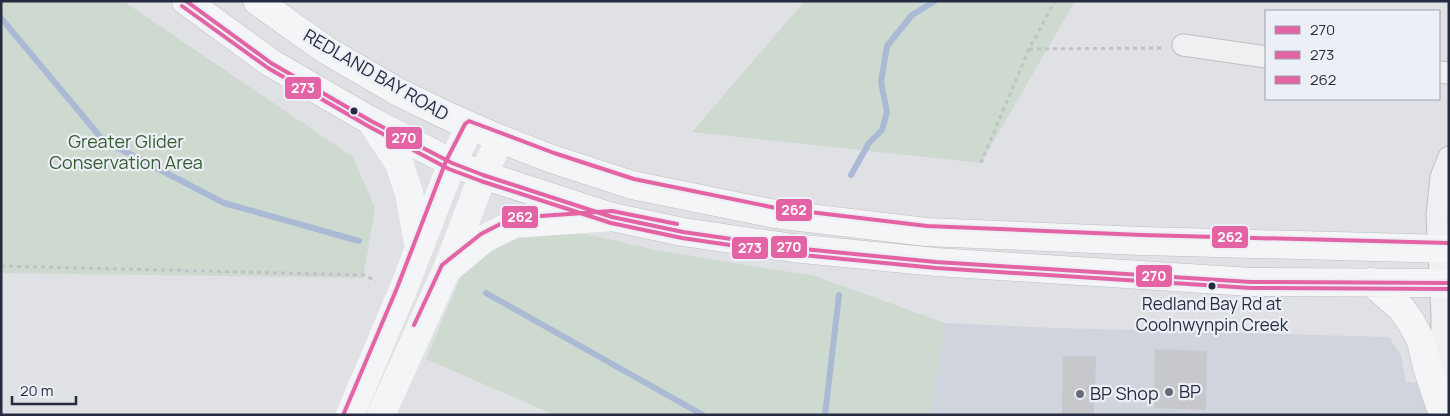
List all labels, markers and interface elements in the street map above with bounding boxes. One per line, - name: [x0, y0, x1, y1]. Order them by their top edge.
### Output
- legend: [1265, 10, 1440, 100]
- text: 270: [1310, 19, 1335, 40]
- street label: REDLAND BAY ROAD: [299, 23, 454, 126]
- text: 273: [1310, 44, 1334, 65]
- text: 262: [1310, 69, 1336, 90]
- line badge: 273: [284, 76, 322, 100]
- text: 273: [291, 78, 315, 97]
- unlabelled marker: [349, 106, 359, 116]
- line badge: 270: [385, 126, 423, 150]
- text: 270: [391, 128, 417, 147]
- park label: Greater Glider Conservation Area: [49, 129, 203, 174]
- line badge: 262: [775, 198, 813, 222]
- text: 262: [781, 200, 807, 219]
- line badge: 262: [501, 205, 539, 229]
- text: 262: [507, 207, 533, 226]
- line badge: 262: [1211, 225, 1249, 249]
- text: 262: [1217, 227, 1243, 246]
- line badge: 270: [770, 235, 808, 259]
- line badge: 273: [731, 236, 769, 260]
- text: 270: [776, 237, 802, 256]
- text: 273: [738, 238, 762, 257]
- line badge: 270: [1135, 264, 1173, 288]
- text: 270: [1141, 266, 1167, 285]
- marker: Redland Bay Rd at Coolnwynpin Creek: [1207, 281, 1217, 291]
- place label: Redland Bay Rd at Coolnwynpin Creek: [1136, 292, 1289, 336]
- scale bar: [12, 374, 76, 406]
- place label: BP: [1179, 379, 1201, 403]
- text: 20 m: [20, 380, 53, 401]
- place label: BP Shop: [1090, 381, 1159, 405]
- marker: BP: [1163, 386, 1175, 398]
- marker: BP Shop: [1074, 388, 1086, 400]

